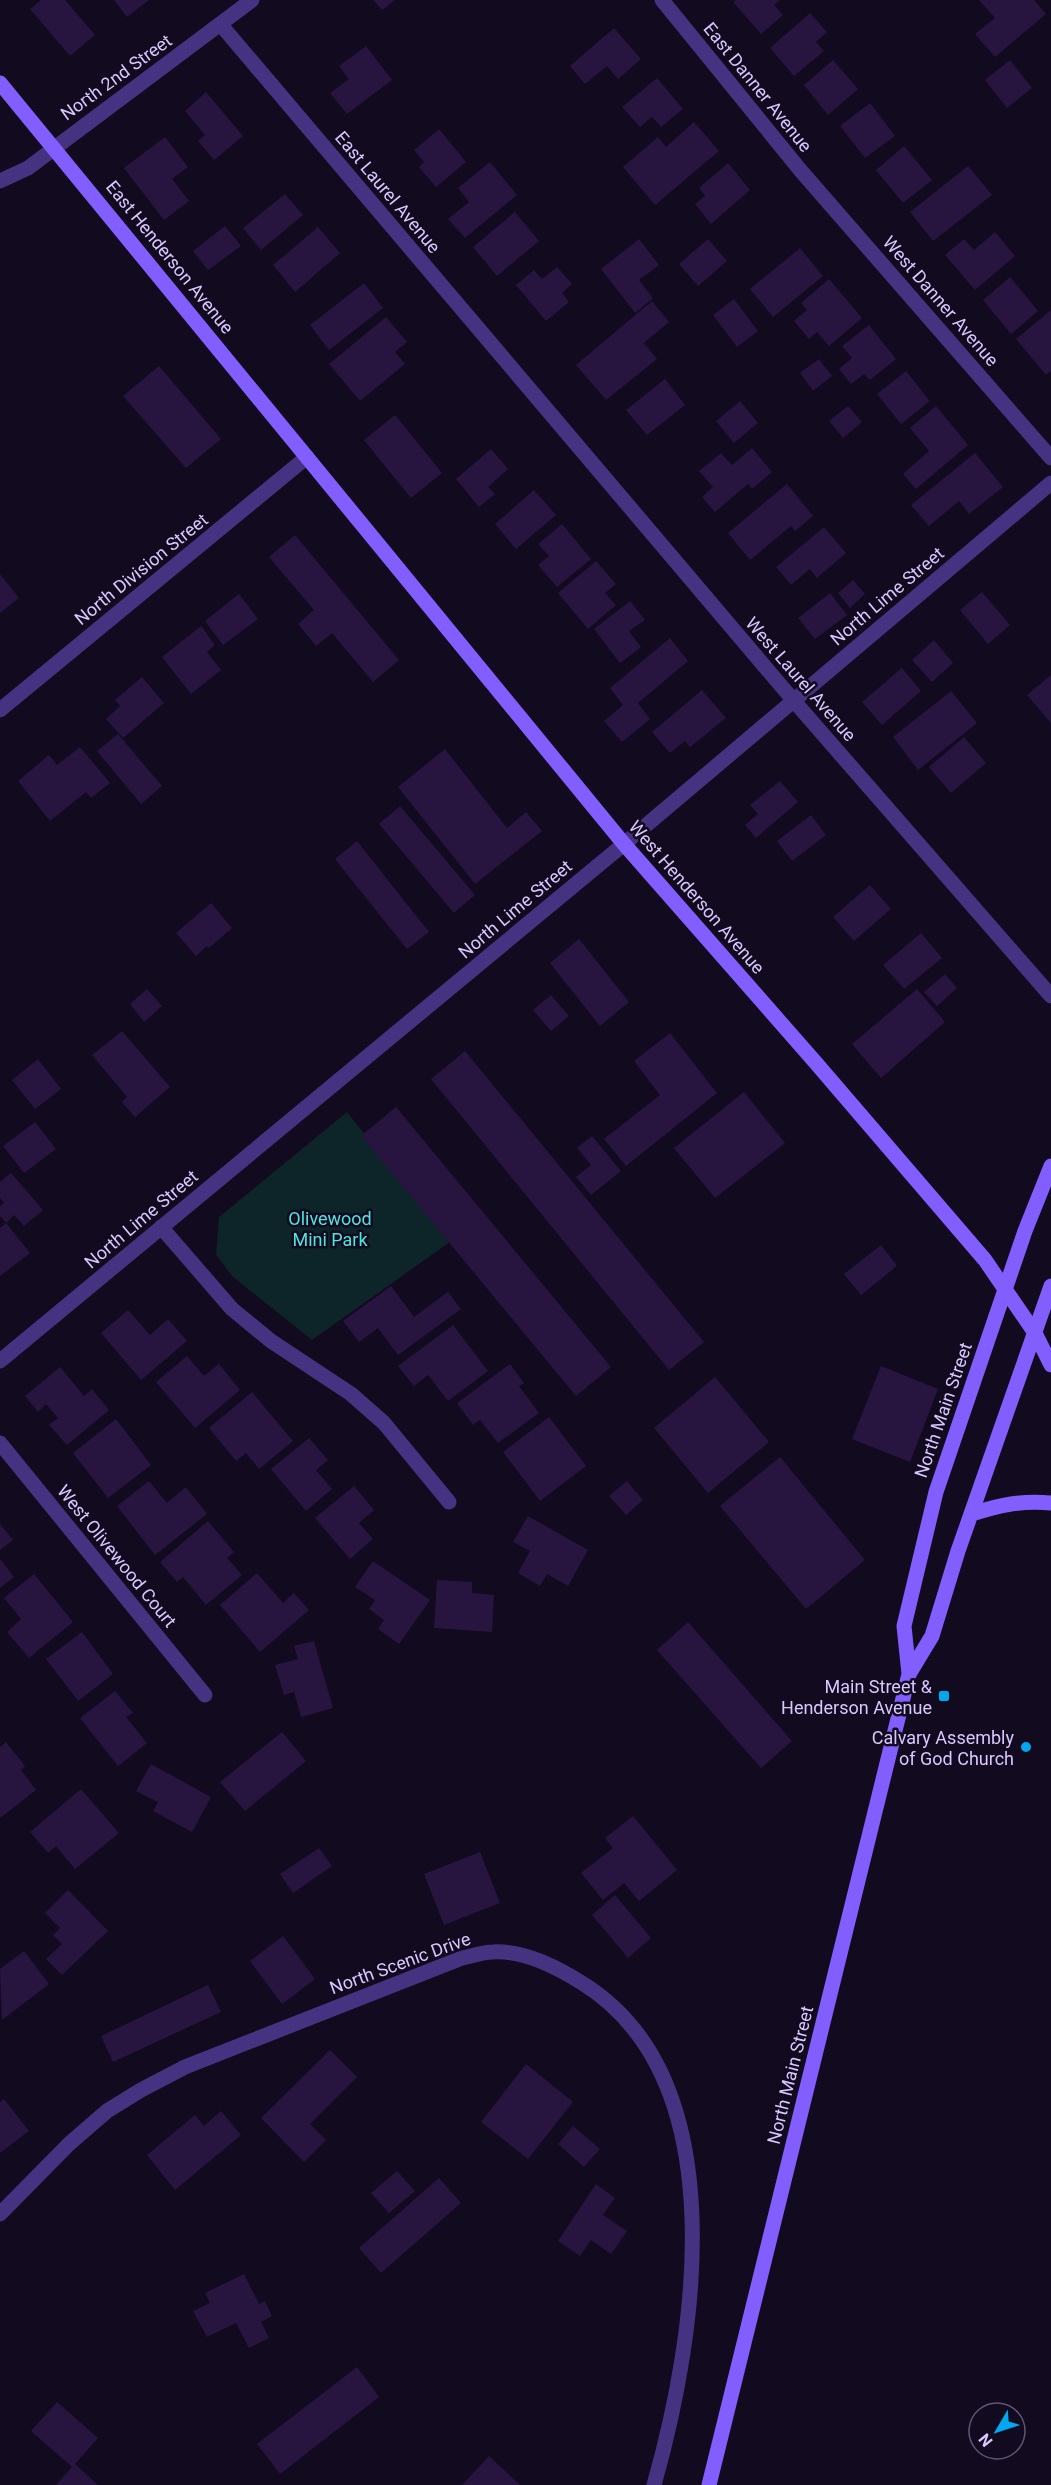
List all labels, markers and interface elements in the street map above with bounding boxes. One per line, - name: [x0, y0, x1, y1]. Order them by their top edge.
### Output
- street label: East Danner Avenue: [699, 18, 817, 156]
- street label: North 2nd Street: [56, 30, 176, 124]
- street label: East Laurel Avenue: [331, 127, 445, 257]
- street label: East Henderson Avenue: [102, 176, 238, 338]
- street label: West Danner Avenue: [879, 232, 1003, 370]
- street label: North Division Street: [70, 509, 212, 629]
- street label: North Lime Street: [826, 542, 948, 649]
- street label: West Laurel Avenue: [741, 613, 861, 745]
- street label: West Henderson Avenue: [625, 816, 769, 978]
- street label: North Lime Street: [454, 855, 576, 962]
- street label: North Lime Street: [80, 1165, 202, 1272]
- park label: Olivewood Mini Park: [288, 1208, 372, 1250]
- street label: North Main Street: [910, 1339, 976, 1480]
- street label: West Olivewood Court: [53, 1481, 181, 1632]
- place label: Main Street & Henderson Avenue: [781, 1676, 933, 1718]
- marker: Main Street & Henderson Avenue: [937, 1689, 951, 1703]
- place label: Calvary Assembly of God Church: [872, 1727, 1014, 1769]
- marker: Calvary Assembly of God Church: [1019, 1740, 1033, 1754]
- street label: North Scenic Drive: [327, 1928, 473, 1998]
- street label: North Main Street: [763, 2004, 817, 2146]
- north arrow: [967, 2401, 1027, 2461]
- text: N: [975, 2430, 997, 2450]

